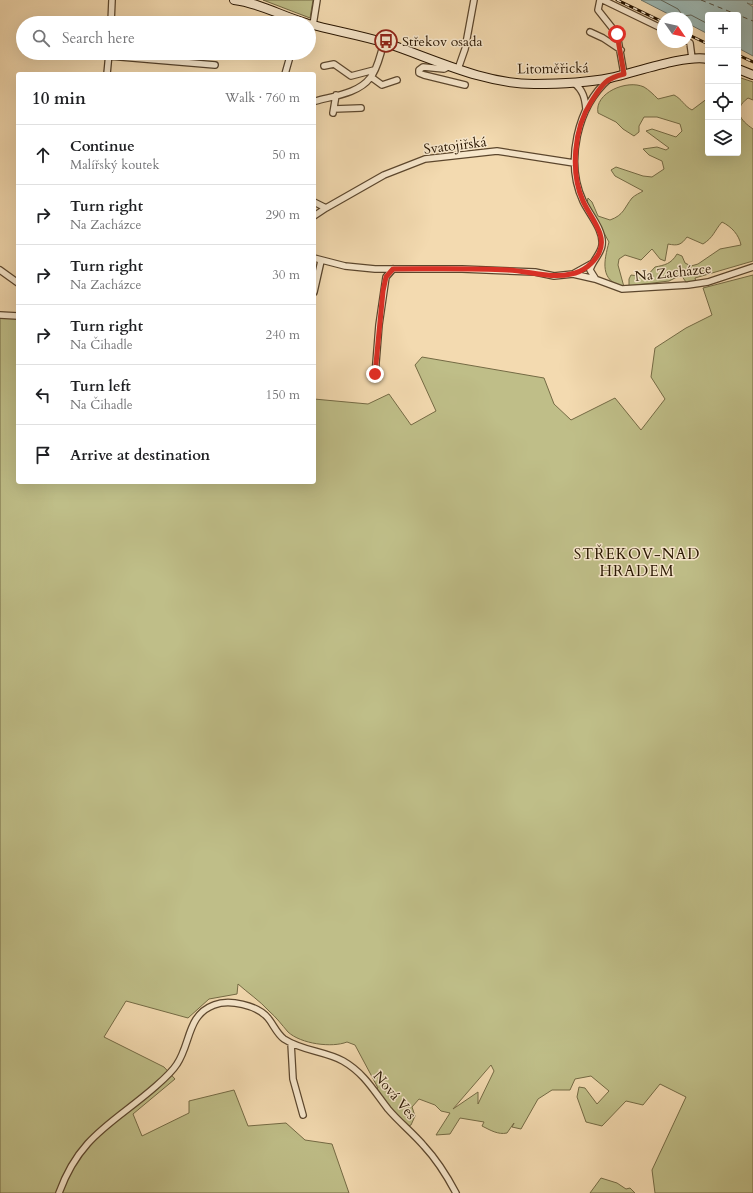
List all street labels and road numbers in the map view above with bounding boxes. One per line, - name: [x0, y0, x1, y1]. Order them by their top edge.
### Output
- street label: Litoměřická: [517, 58, 589, 79]
- street label: Svatojiřská: [422, 132, 488, 159]
- street label: Na Zacházce: [634, 259, 712, 286]
- street label: Nová Ves: [369, 1067, 421, 1124]

